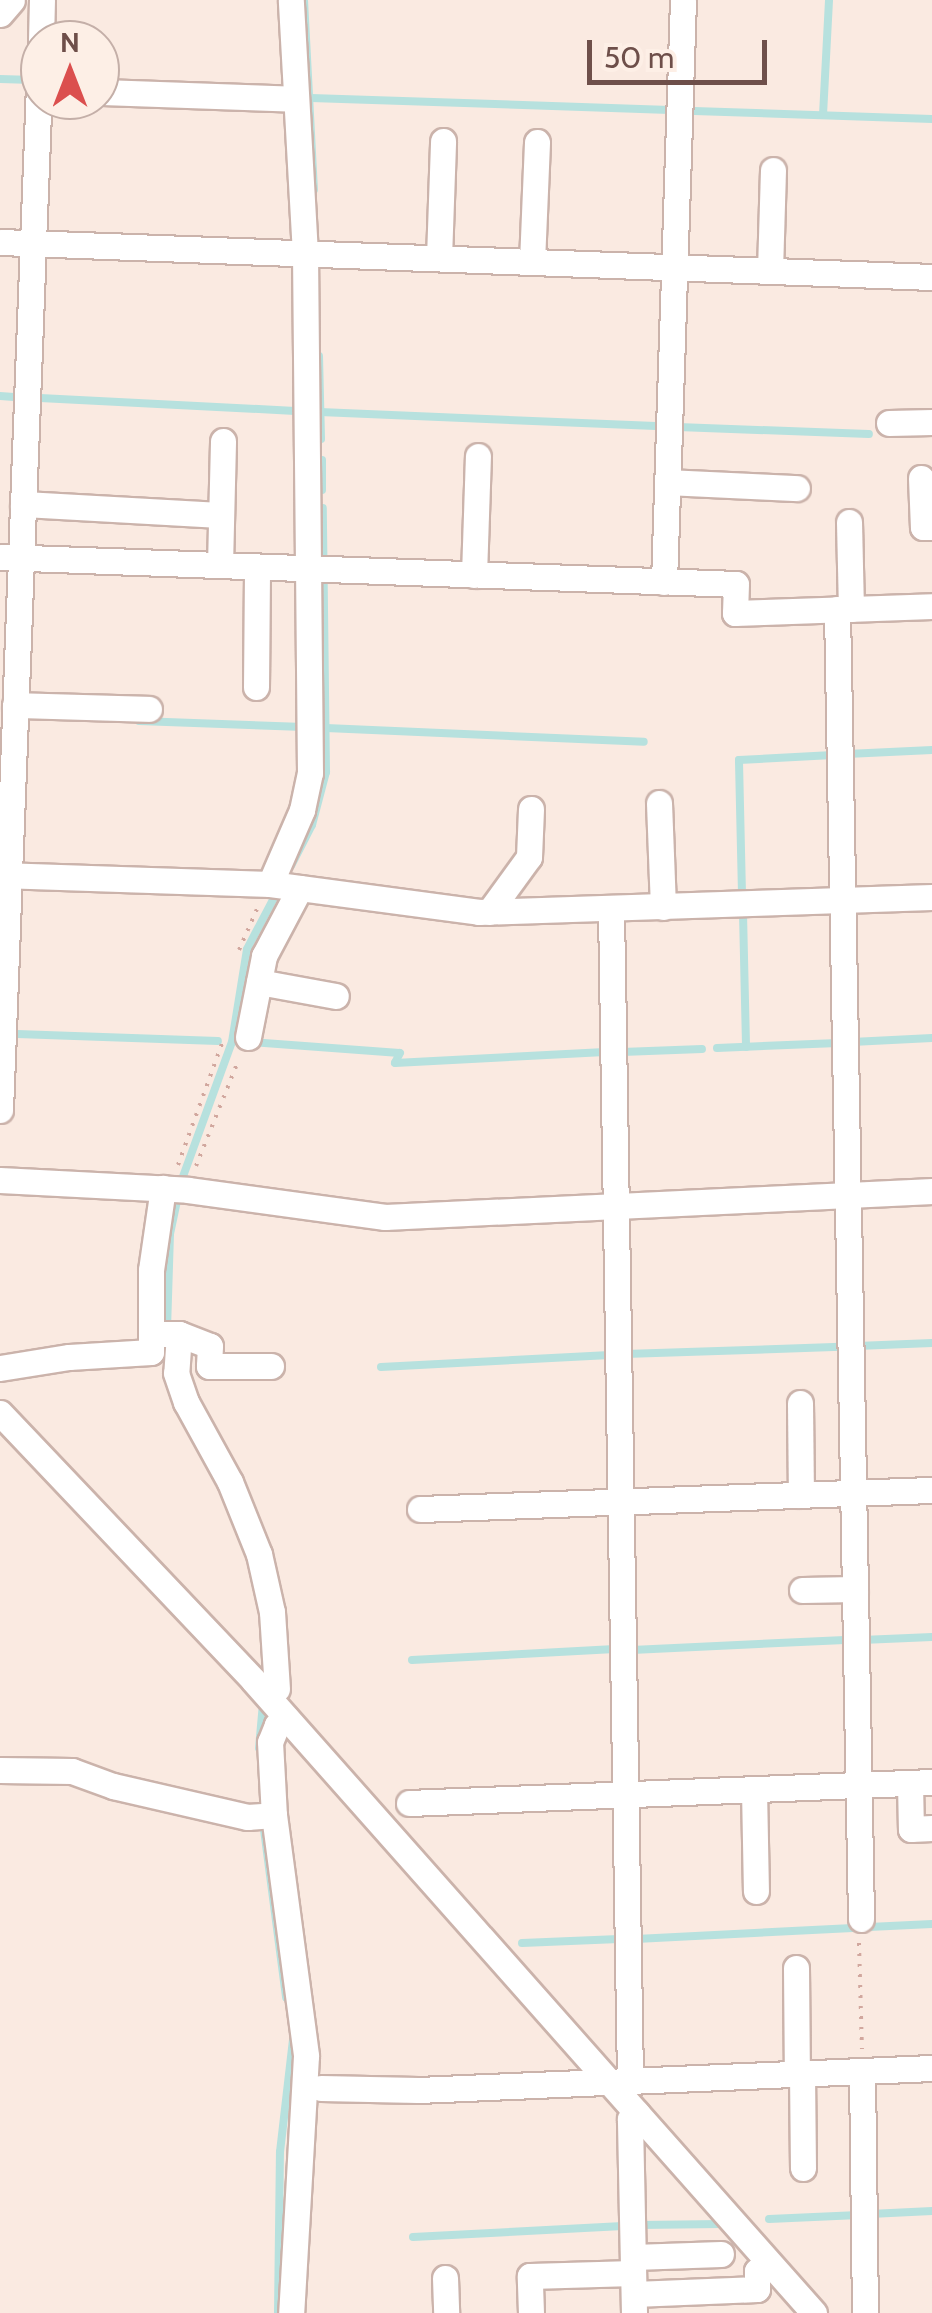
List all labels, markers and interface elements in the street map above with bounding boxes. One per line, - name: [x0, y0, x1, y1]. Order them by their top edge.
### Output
- north arrow: [20, 20, 120, 120]
- scale bar: [592, 20, 772, 82]
- text: N: [60, 25, 80, 59]
- text: 50 m: [604, 39, 674, 76]

